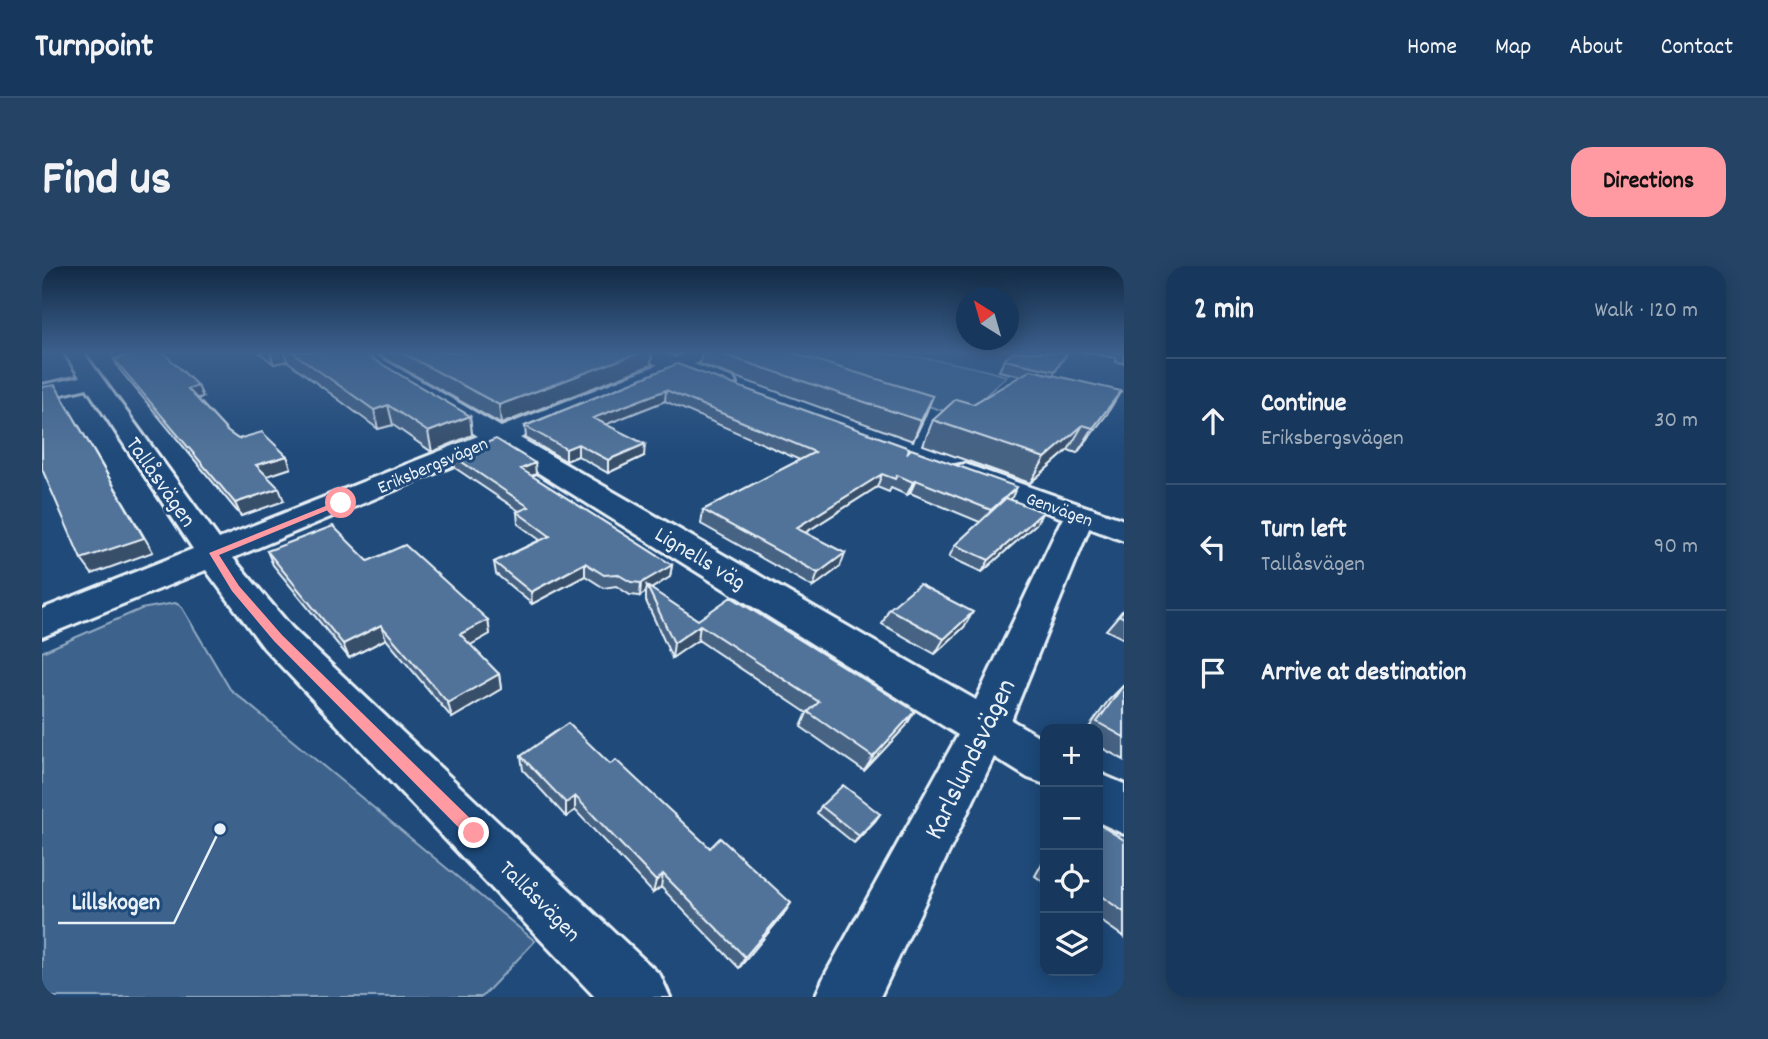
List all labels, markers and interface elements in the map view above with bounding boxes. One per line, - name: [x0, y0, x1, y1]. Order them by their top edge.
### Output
- text: Turnpoint: [35, 25, 153, 72]
- text: Home: [1407, 31, 1457, 65]
- text: Map: [1495, 31, 1531, 65]
- text: About: [1569, 31, 1623, 65]
- text: Contact: [1661, 31, 1733, 65]
- text: Find us: [42, 147, 171, 217]
- button: Directions: [1571, 147, 1726, 217]
- north arrow: [956, 287, 1019, 350]
- text: 2 min: [1194, 290, 1254, 333]
- text: Walk · 120 m: [1595, 295, 1698, 328]
- text: Continue: [1261, 386, 1346, 423]
- icon: ahead: [1194, 402, 1232, 440]
- text: 30 m: [1654, 405, 1698, 438]
- text: Eriksbergsvägen: [1261, 423, 1404, 456]
- street label: Tallåsvägen: [116, 431, 202, 535]
- street label: Eriksbergsvägen: [374, 432, 493, 503]
- route start: [325, 487, 356, 518]
- street label: Genvägen: [1021, 487, 1096, 536]
- text: Turn left: [1261, 512, 1347, 549]
- street label: Lignells väg: [647, 520, 751, 600]
- icon: left: [1194, 528, 1232, 566]
- text: 90 m: [1654, 531, 1698, 564]
- text: Tallåsvägen: [1261, 549, 1365, 582]
- icon: arrive: [1194, 654, 1232, 692]
- text: Arrive at destination: [1261, 655, 1466, 692]
- street label: Karlslundsvägen: [916, 673, 1029, 847]
- map controls: [1040, 724, 1103, 976]
- button: +: [1040, 724, 1103, 787]
- button: −: [1040, 787, 1103, 850]
- route end: [458, 817, 489, 848]
- button: locate: [1040, 850, 1103, 913]
- street label: Tallåsvägen: [490, 854, 587, 951]
- callout: Lillskogen: [58, 878, 174, 923]
- text: Lillskogen: [72, 887, 160, 921]
- button: layers: [1040, 913, 1103, 976]

